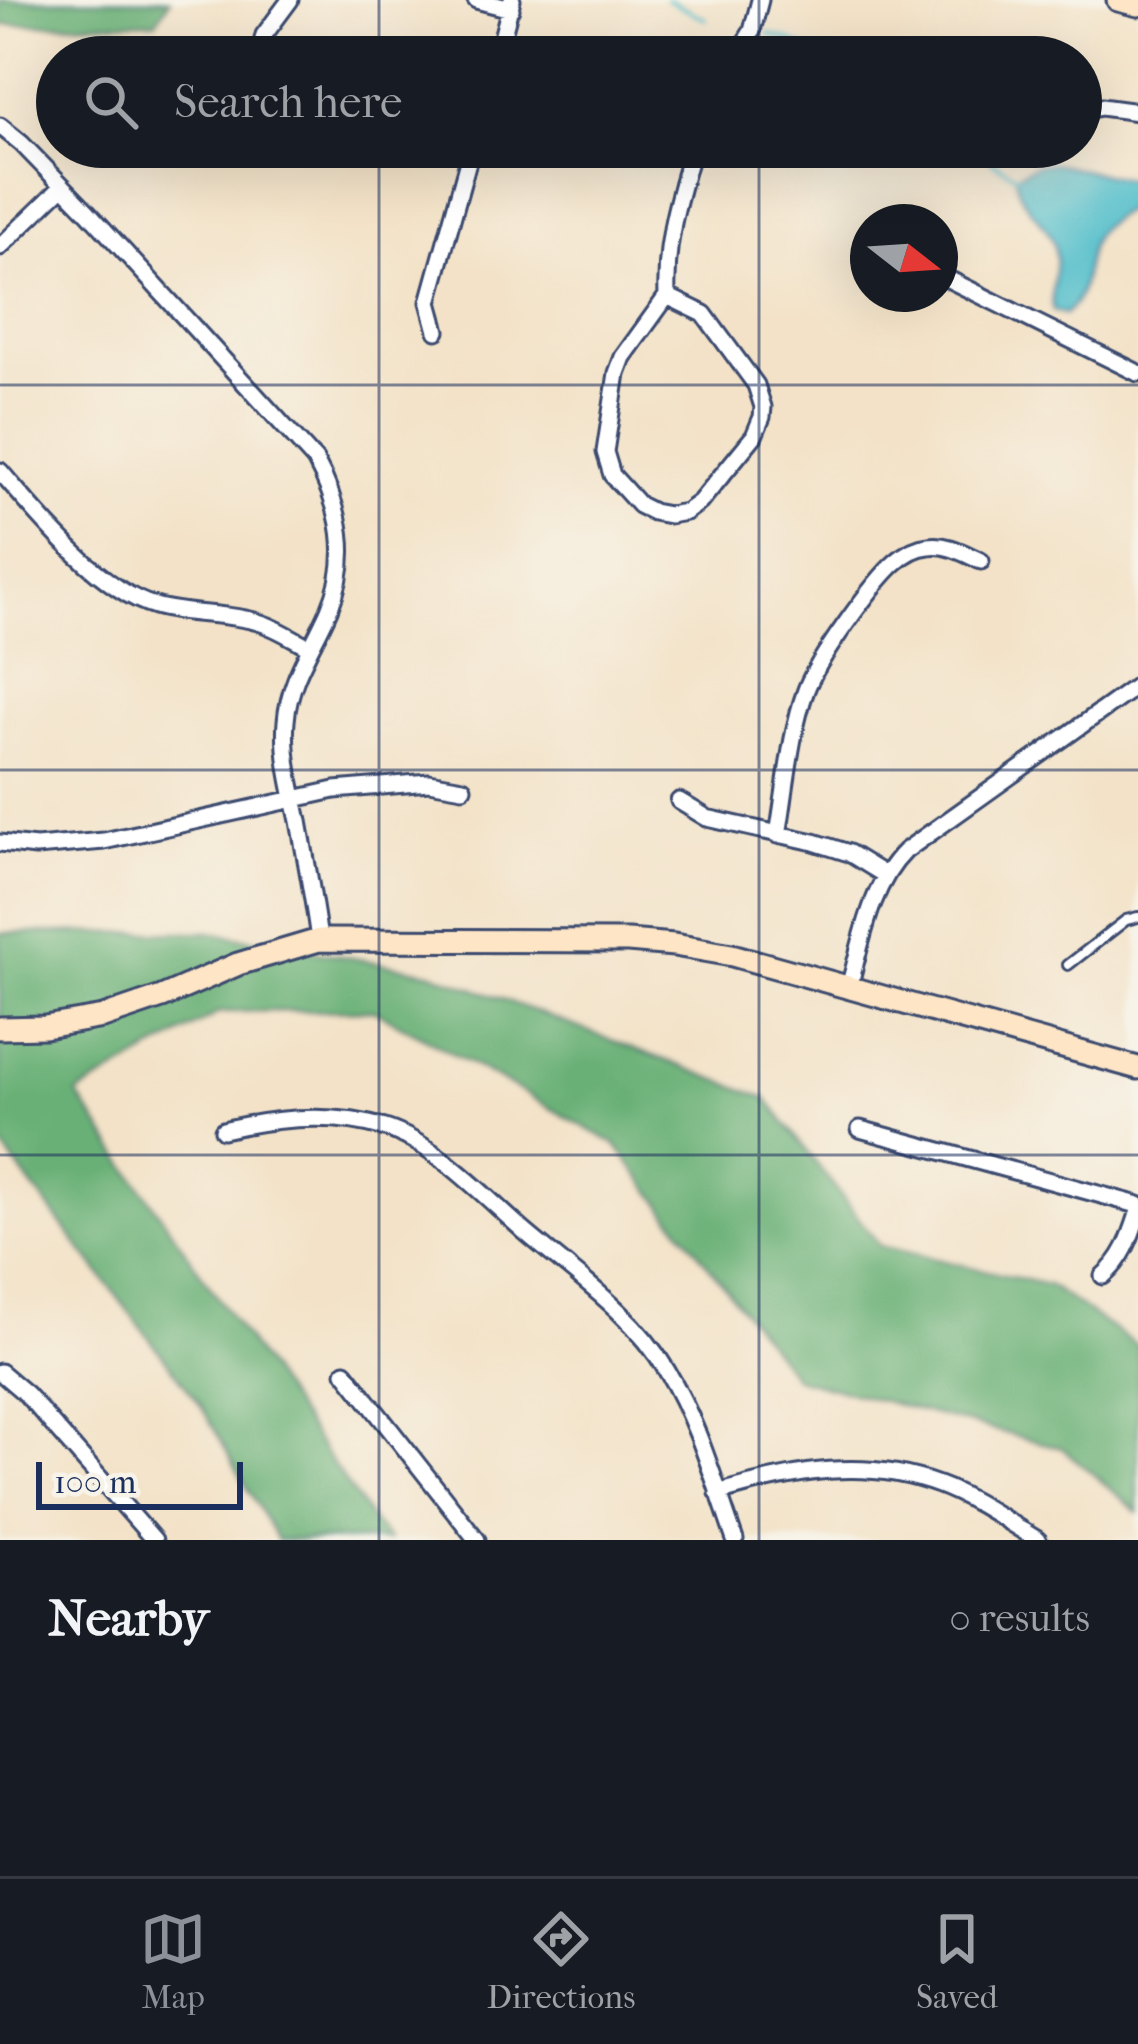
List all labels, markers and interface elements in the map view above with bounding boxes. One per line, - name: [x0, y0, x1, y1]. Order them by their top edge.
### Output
- search box: [36, 36, 1102, 168]
- icon: search: [78, 69, 144, 135]
- text: Search here: [174, 76, 402, 129]
- north arrow: [850, 204, 958, 312]
- scale bar: [36, 1456, 243, 1509]
- text: 100 m: [54, 1463, 137, 1502]
- text: Nearby: [48, 1588, 209, 1648]
- text: 0 results: [949, 1595, 1090, 1641]
- tab: Map: [140, 1906, 206, 2017]
- tab: Directions: [487, 1906, 635, 2017]
- tab: Saved: [916, 1906, 998, 2017]

